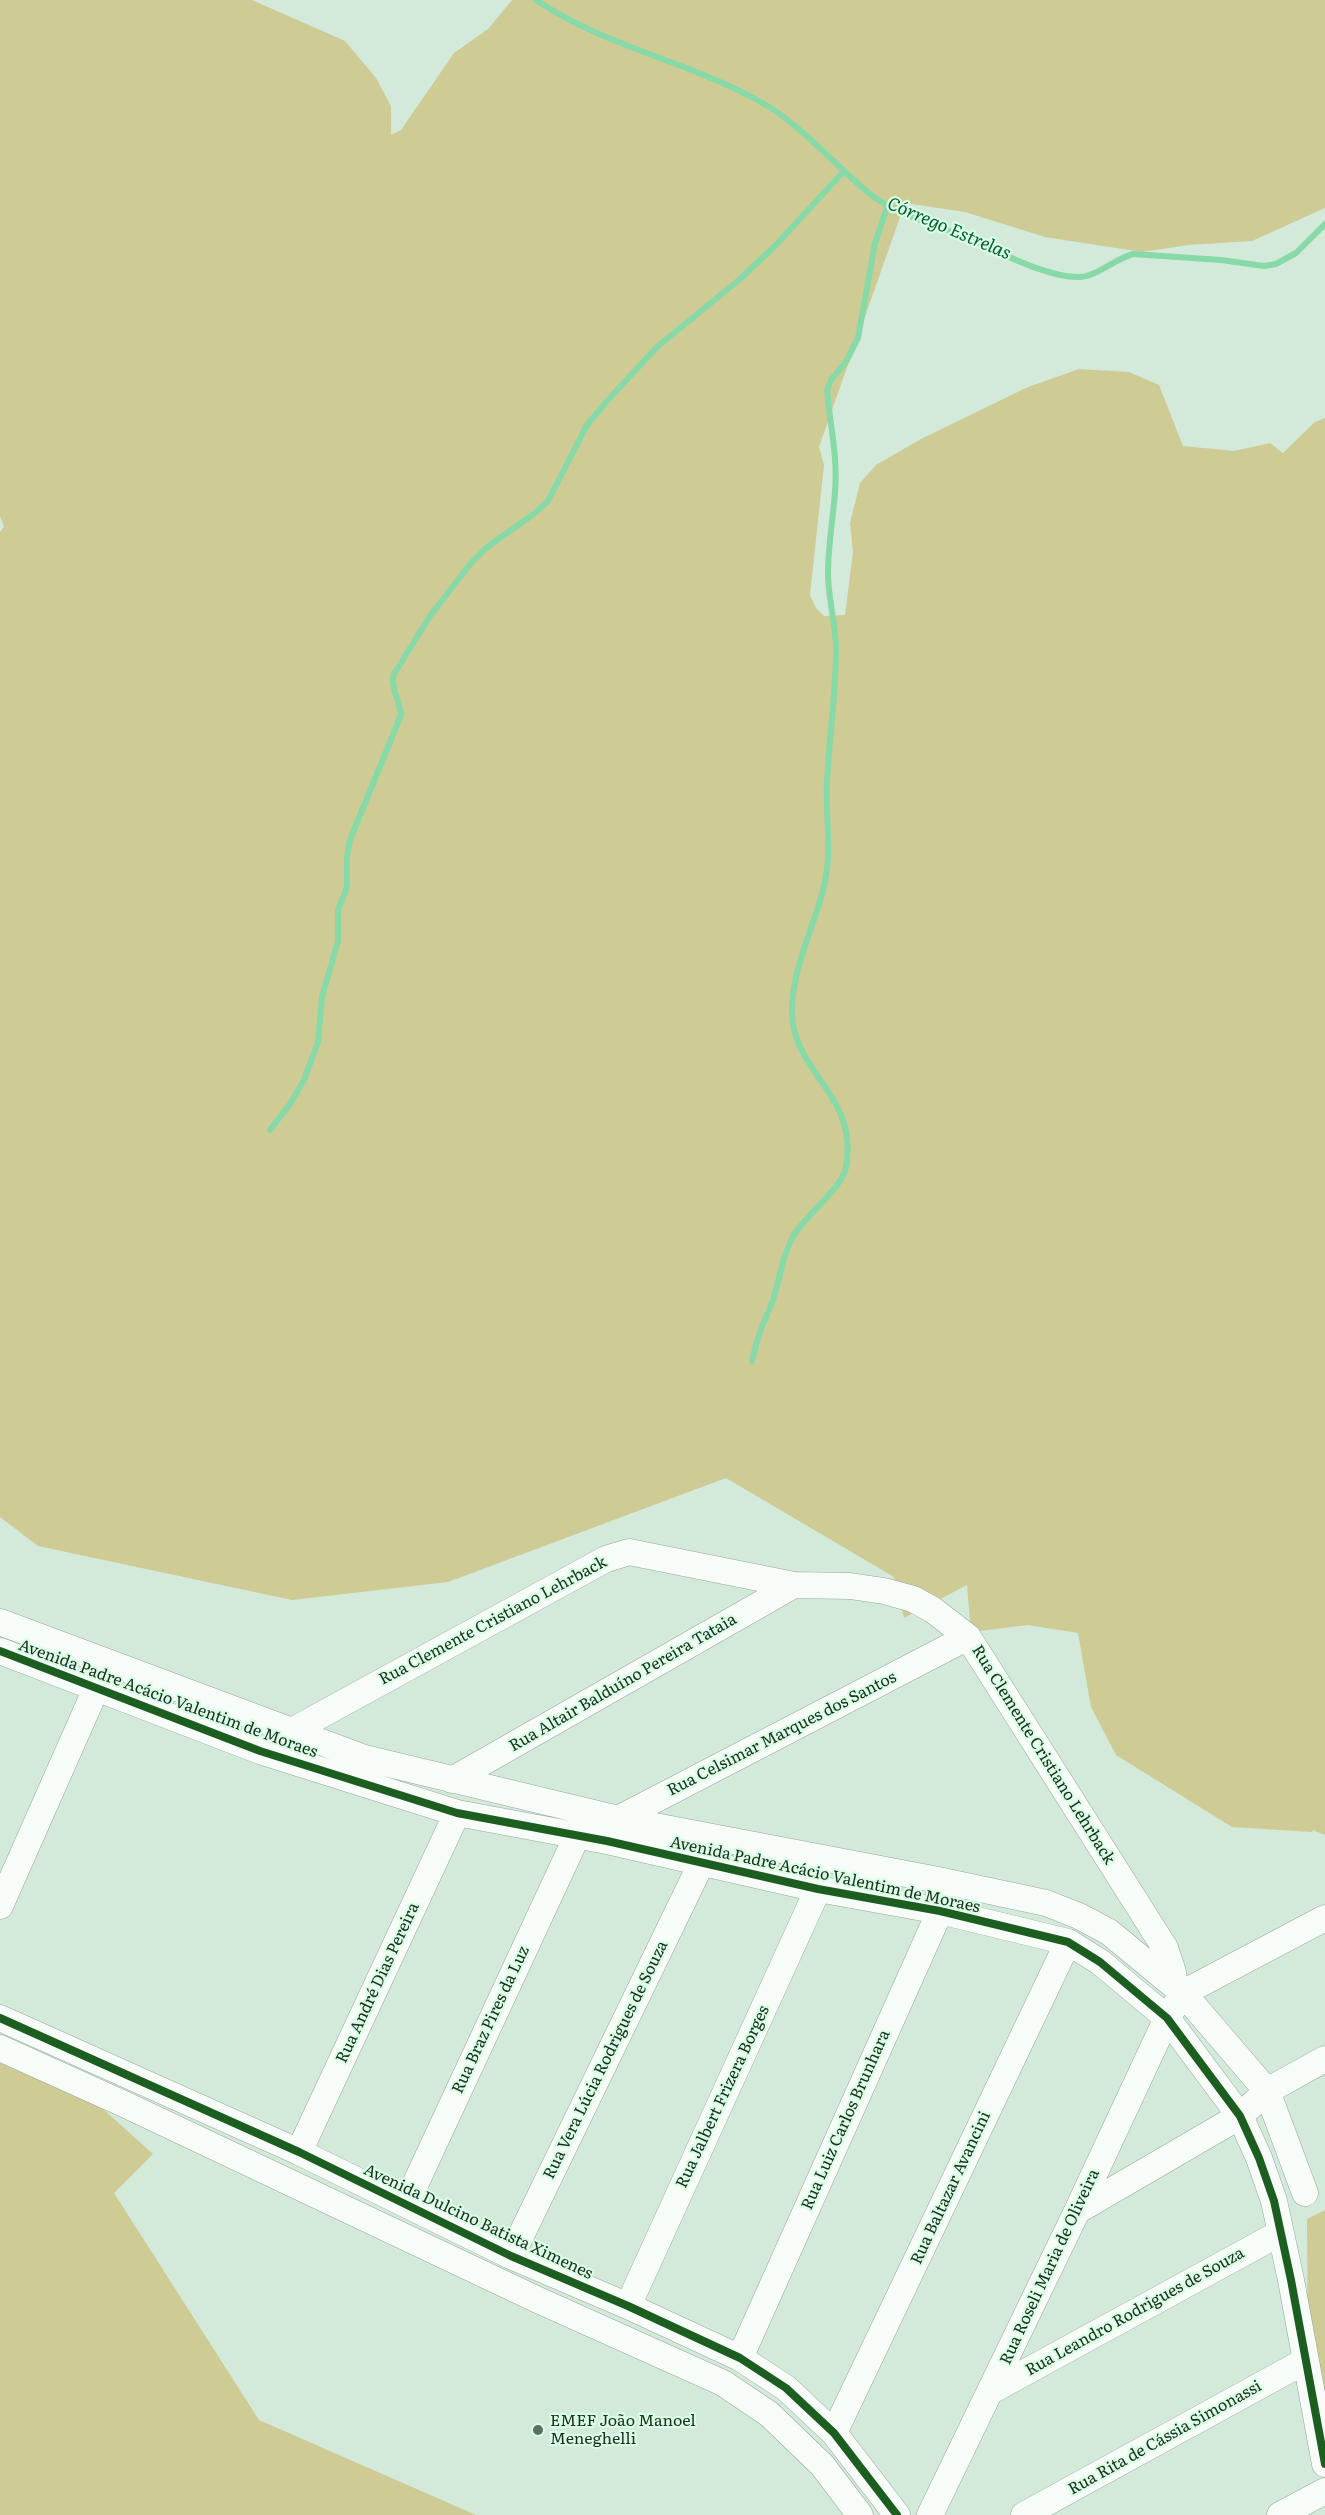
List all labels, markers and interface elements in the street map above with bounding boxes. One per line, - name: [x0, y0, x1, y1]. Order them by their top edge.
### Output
- water label: Córrego Estrelas: [884, 193, 1014, 265]
- street label: Rua Clemente Cristiano Lehrback: [376, 1553, 610, 1689]
- street label: Rua Altair Balduíno Pereira Tataia: [506, 1610, 740, 1756]
- street label: Avenida Padre Acácio Valentim de Moraes: [16, 1636, 320, 1762]
- street label: Rua Clemente Cristiano Lehrback: [967, 1642, 1119, 1868]
- street label: Rua Celsimar Marques dos Santos: [664, 1668, 900, 1800]
- street label: Avenida Padre Acácio Valentim de Moraes: [668, 1833, 982, 1917]
- street label: Rua André Dias Pereira: [332, 1900, 424, 2066]
- street label: Rua Vera Lúcia Rodrigues de Souza: [540, 1938, 672, 2182]
- street label: Rua Braz Pires da Luz: [448, 1943, 534, 2097]
- street label: Rua Jalbert Frizera Borges: [672, 2003, 774, 2191]
- street label: Rua Luiz Carlos Brunhara: [798, 2027, 894, 2213]
- street label: Rua Baltazar Avancini: [907, 2108, 995, 2268]
- street label: Avenida Dulcino Batista Ximenes: [360, 2160, 596, 2284]
- street label: Rua Roseli Maria de Oliveira: [996, 2166, 1104, 2368]
- street label: Rua Leandro Rodrigues de Souza: [1022, 2244, 1248, 2380]
- street label: Rua Rita de Cássia Simonassi: [1065, 2377, 1265, 2499]
- place label: EMEF João Manoel Meneghelli: [550, 2411, 696, 2449]
- marker: EMEF João Manoel Meneghelli: [531, 2423, 545, 2437]

